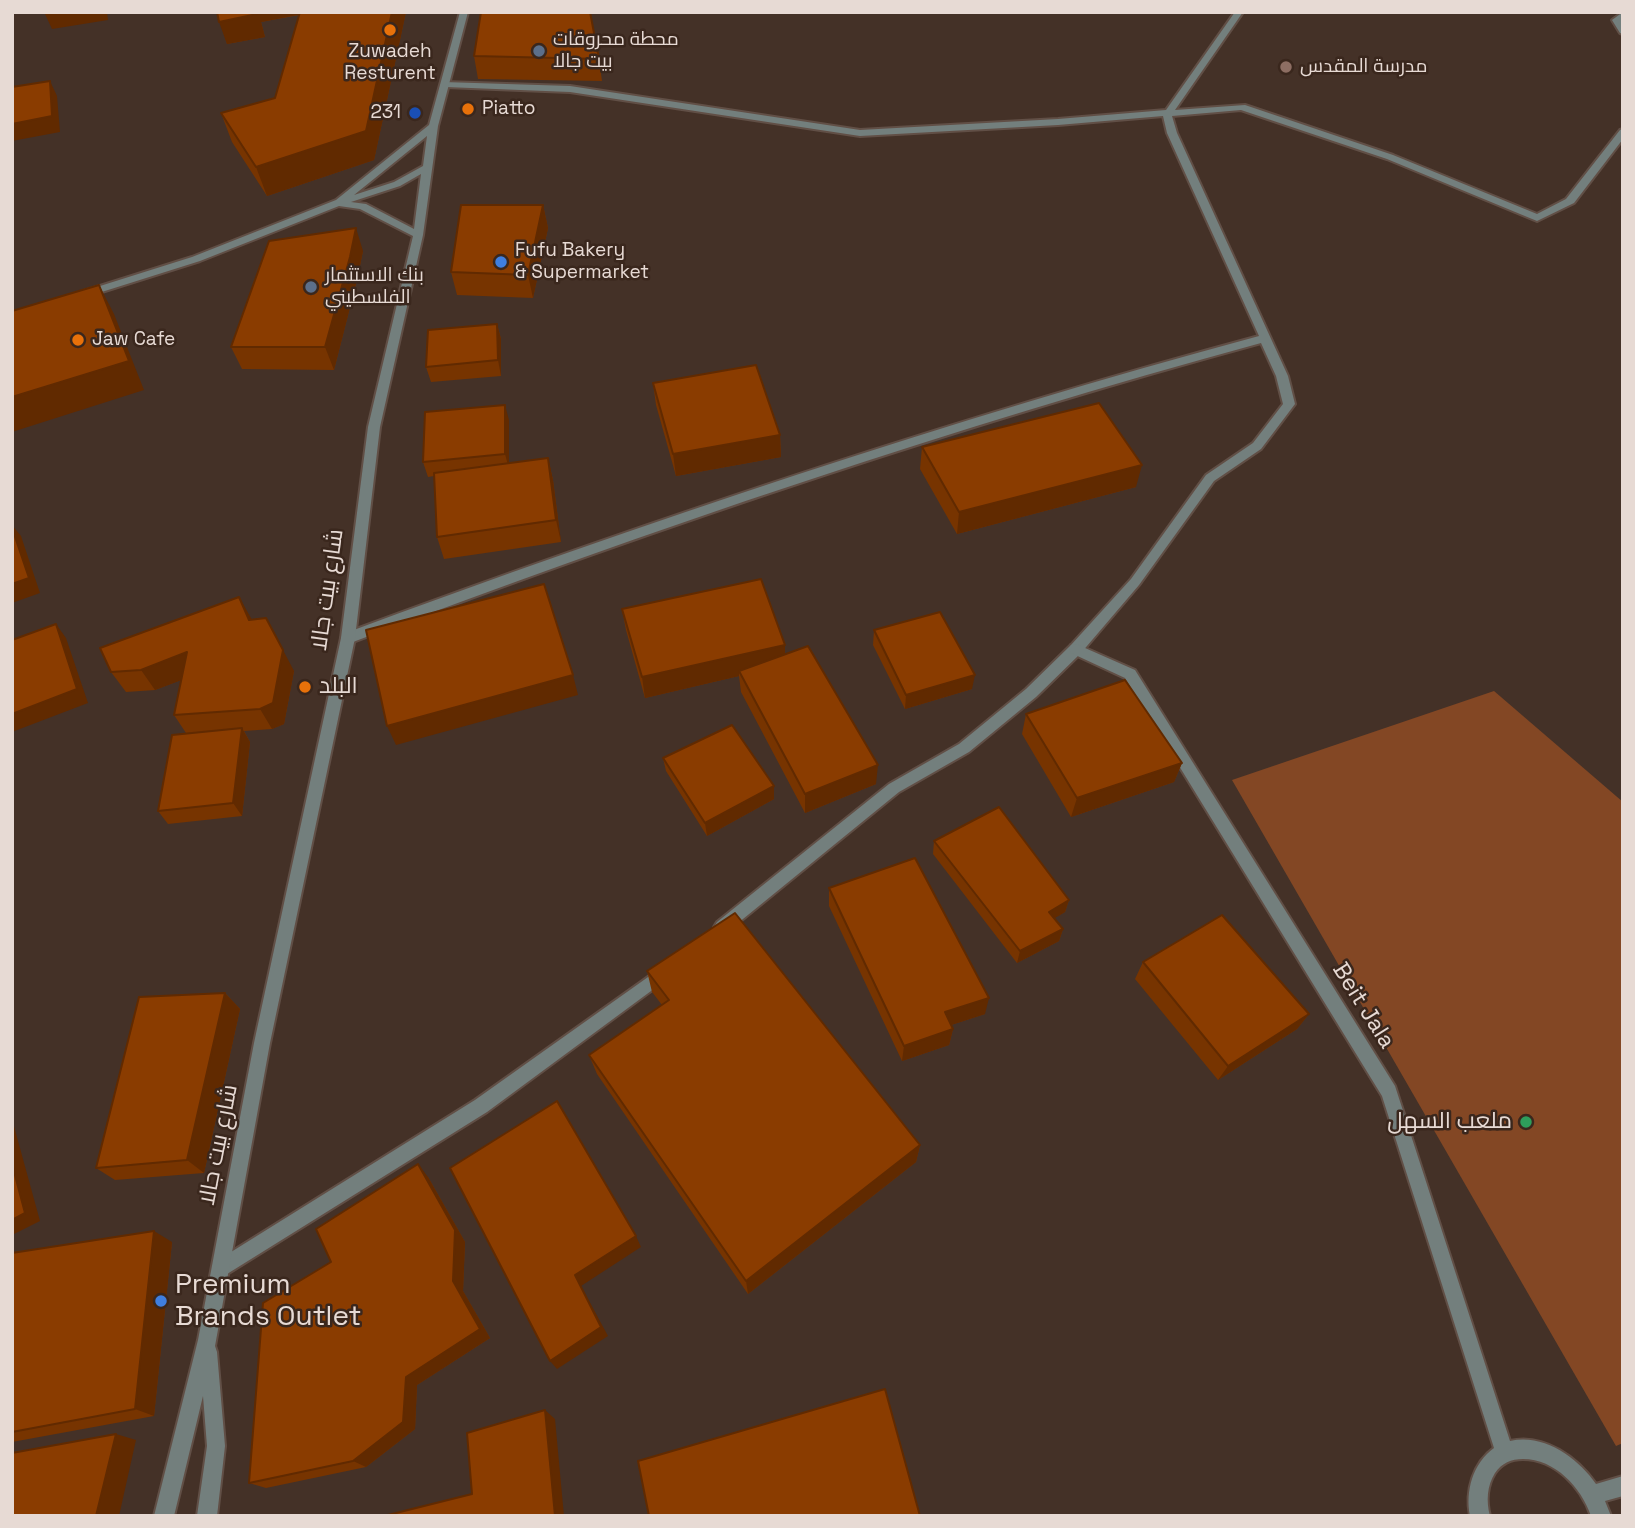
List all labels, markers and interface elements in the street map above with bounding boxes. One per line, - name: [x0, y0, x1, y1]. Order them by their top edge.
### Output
- marker: Zuwadeh Resturent: [382, 22, 398, 38]
- place label: محطة محروقات بيت جالا: [553, 29, 679, 73]
- place label: Zuwadeh Resturent: [344, 41, 436, 85]
- marker: محطة محروقات بيت جالا: [531, 43, 547, 59]
- place label: مدرسة المقدس: [1300, 56, 1427, 78]
- marker: مدرسة المقدس: [1278, 59, 1294, 75]
- place label: Piatto: [482, 98, 536, 120]
- marker: Piatto: [460, 101, 476, 117]
- place label: 231: [370, 102, 401, 124]
- marker: 231: [407, 105, 423, 121]
- place label: Fufu Bakery & Supermarket: [515, 240, 649, 284]
- marker: Fufu Bakery & Supermarket: [493, 254, 509, 270]
- place label: بنك الاستثمار الفلسطيني: [325, 265, 424, 309]
- marker: بنك الاستثمار الفلسطيني: [303, 279, 319, 295]
- place label: Jaw Cafe: [92, 329, 175, 351]
- marker: Jaw Cafe: [70, 332, 86, 348]
- street label: شارع بيت جالا: [306, 527, 350, 653]
- place label: البلد: [319, 673, 358, 701]
- marker: البلد: [297, 679, 313, 695]
- street label: Beit Jala: [1326, 958, 1400, 1054]
- street label: شارع بيت جالا: [194, 1082, 244, 1208]
- place label: ملعب السهل: [1387, 1108, 1512, 1136]
- marker: ملعب السهل: [1518, 1114, 1534, 1130]
- place label: Premium Brands Outlet: [175, 1268, 361, 1334]
- marker: Premium Brands Outlet: [153, 1293, 169, 1309]

